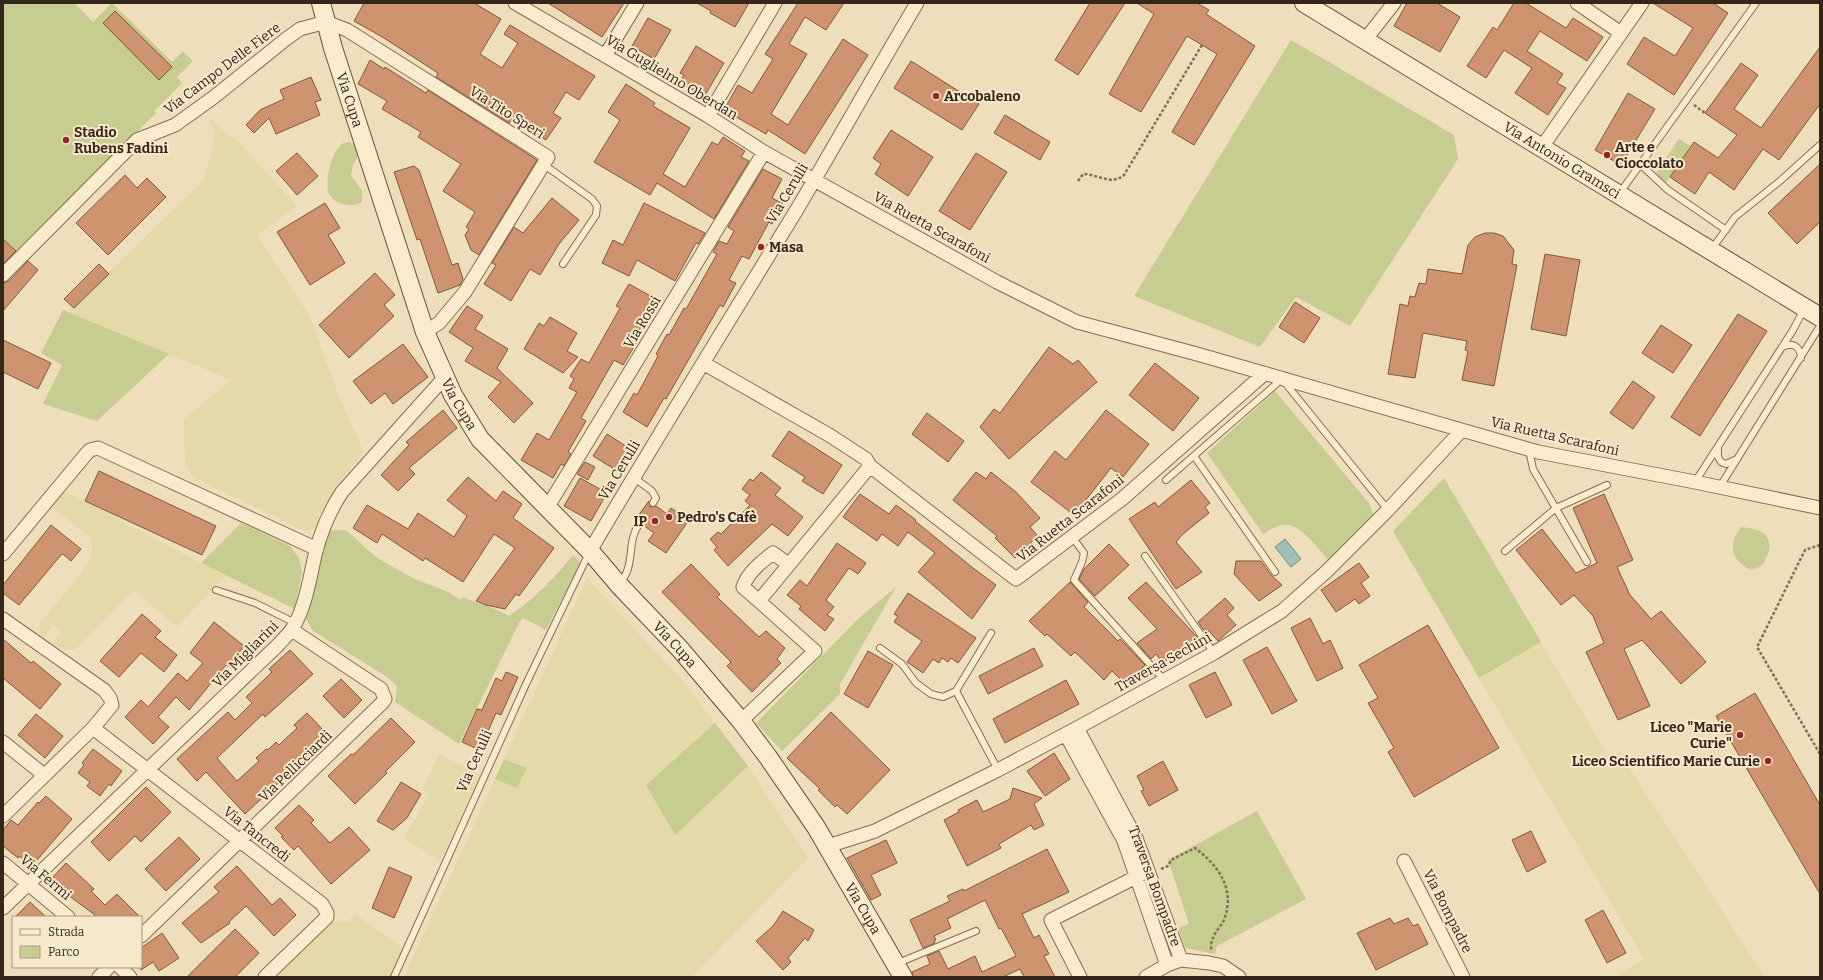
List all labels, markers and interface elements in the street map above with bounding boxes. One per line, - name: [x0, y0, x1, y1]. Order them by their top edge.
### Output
- street label: Via Campo Delle Fiere: [161, 19, 284, 118]
- street label: Via Guglielmo Oberdan: [603, 31, 741, 124]
- street label: Via Cupa: [332, 70, 366, 130]
- street label: Via Tito Speri: [466, 83, 547, 142]
- place label: Arcobaleno: [944, 88, 1020, 105]
- marker: Arcobaleno: [931, 91, 941, 101]
- street label: Via Antonio Gramsci: [1500, 118, 1623, 203]
- place label: Stadio Rubens Fadini: [74, 124, 169, 157]
- marker: Stadio Rubens Fadini: [61, 135, 71, 145]
- place label: Arte e Cioccolato: [1615, 139, 1684, 172]
- marker: Arte e Cioccolato: [1602, 150, 1612, 160]
- street label: Via Cerulli: [763, 160, 812, 226]
- street label: Via Ruetta Scarafoni: [870, 188, 993, 267]
- place label: Masa: [769, 239, 804, 256]
- marker: Masa: [756, 242, 766, 252]
- street label: Via Rossi: [620, 293, 665, 352]
- street label: Via Cupa: [438, 376, 481, 434]
- street label: Via Ruetta Scarafoni: [1489, 413, 1621, 460]
- street label: Via Cerulli: [595, 437, 644, 503]
- street label: Via Ruetta Scarafoni: [1013, 471, 1127, 566]
- place label: Pedro's Cafè: [677, 509, 757, 526]
- marker: Pedro's Cafè: [664, 512, 674, 522]
- place label: IP: [633, 513, 647, 530]
- marker: IP: [650, 516, 660, 526]
- street label: Via Migliarini: [209, 618, 282, 691]
- street label: Via Cupa: [649, 618, 700, 672]
- street label: Traversa Sechini: [1112, 629, 1214, 696]
- place label: Liceo "Marie Curie": [1650, 719, 1732, 752]
- street label: Via Pellicciardi: [255, 727, 336, 806]
- street label: Via Cerulli: [453, 727, 496, 795]
- marker: Liceo "Marie Curie": [1735, 730, 1745, 740]
- place label: Liceo Scientifico Marie Curie: [1572, 753, 1760, 770]
- marker: Liceo Scientifico Marie Curie: [1763, 756, 1773, 766]
- street label: Via Tancredi: [220, 803, 294, 866]
- street label: Traversa Bompadre: [1125, 824, 1184, 949]
- street label: Via Fermi: [16, 851, 75, 904]
- street label: Via Bompadre: [1419, 867, 1476, 956]
- street label: Via Cupa: [841, 880, 885, 938]
- legend: [12, 916, 142, 968]
- text: Strada: [48, 925, 85, 939]
- text: Parco: [48, 945, 79, 959]

